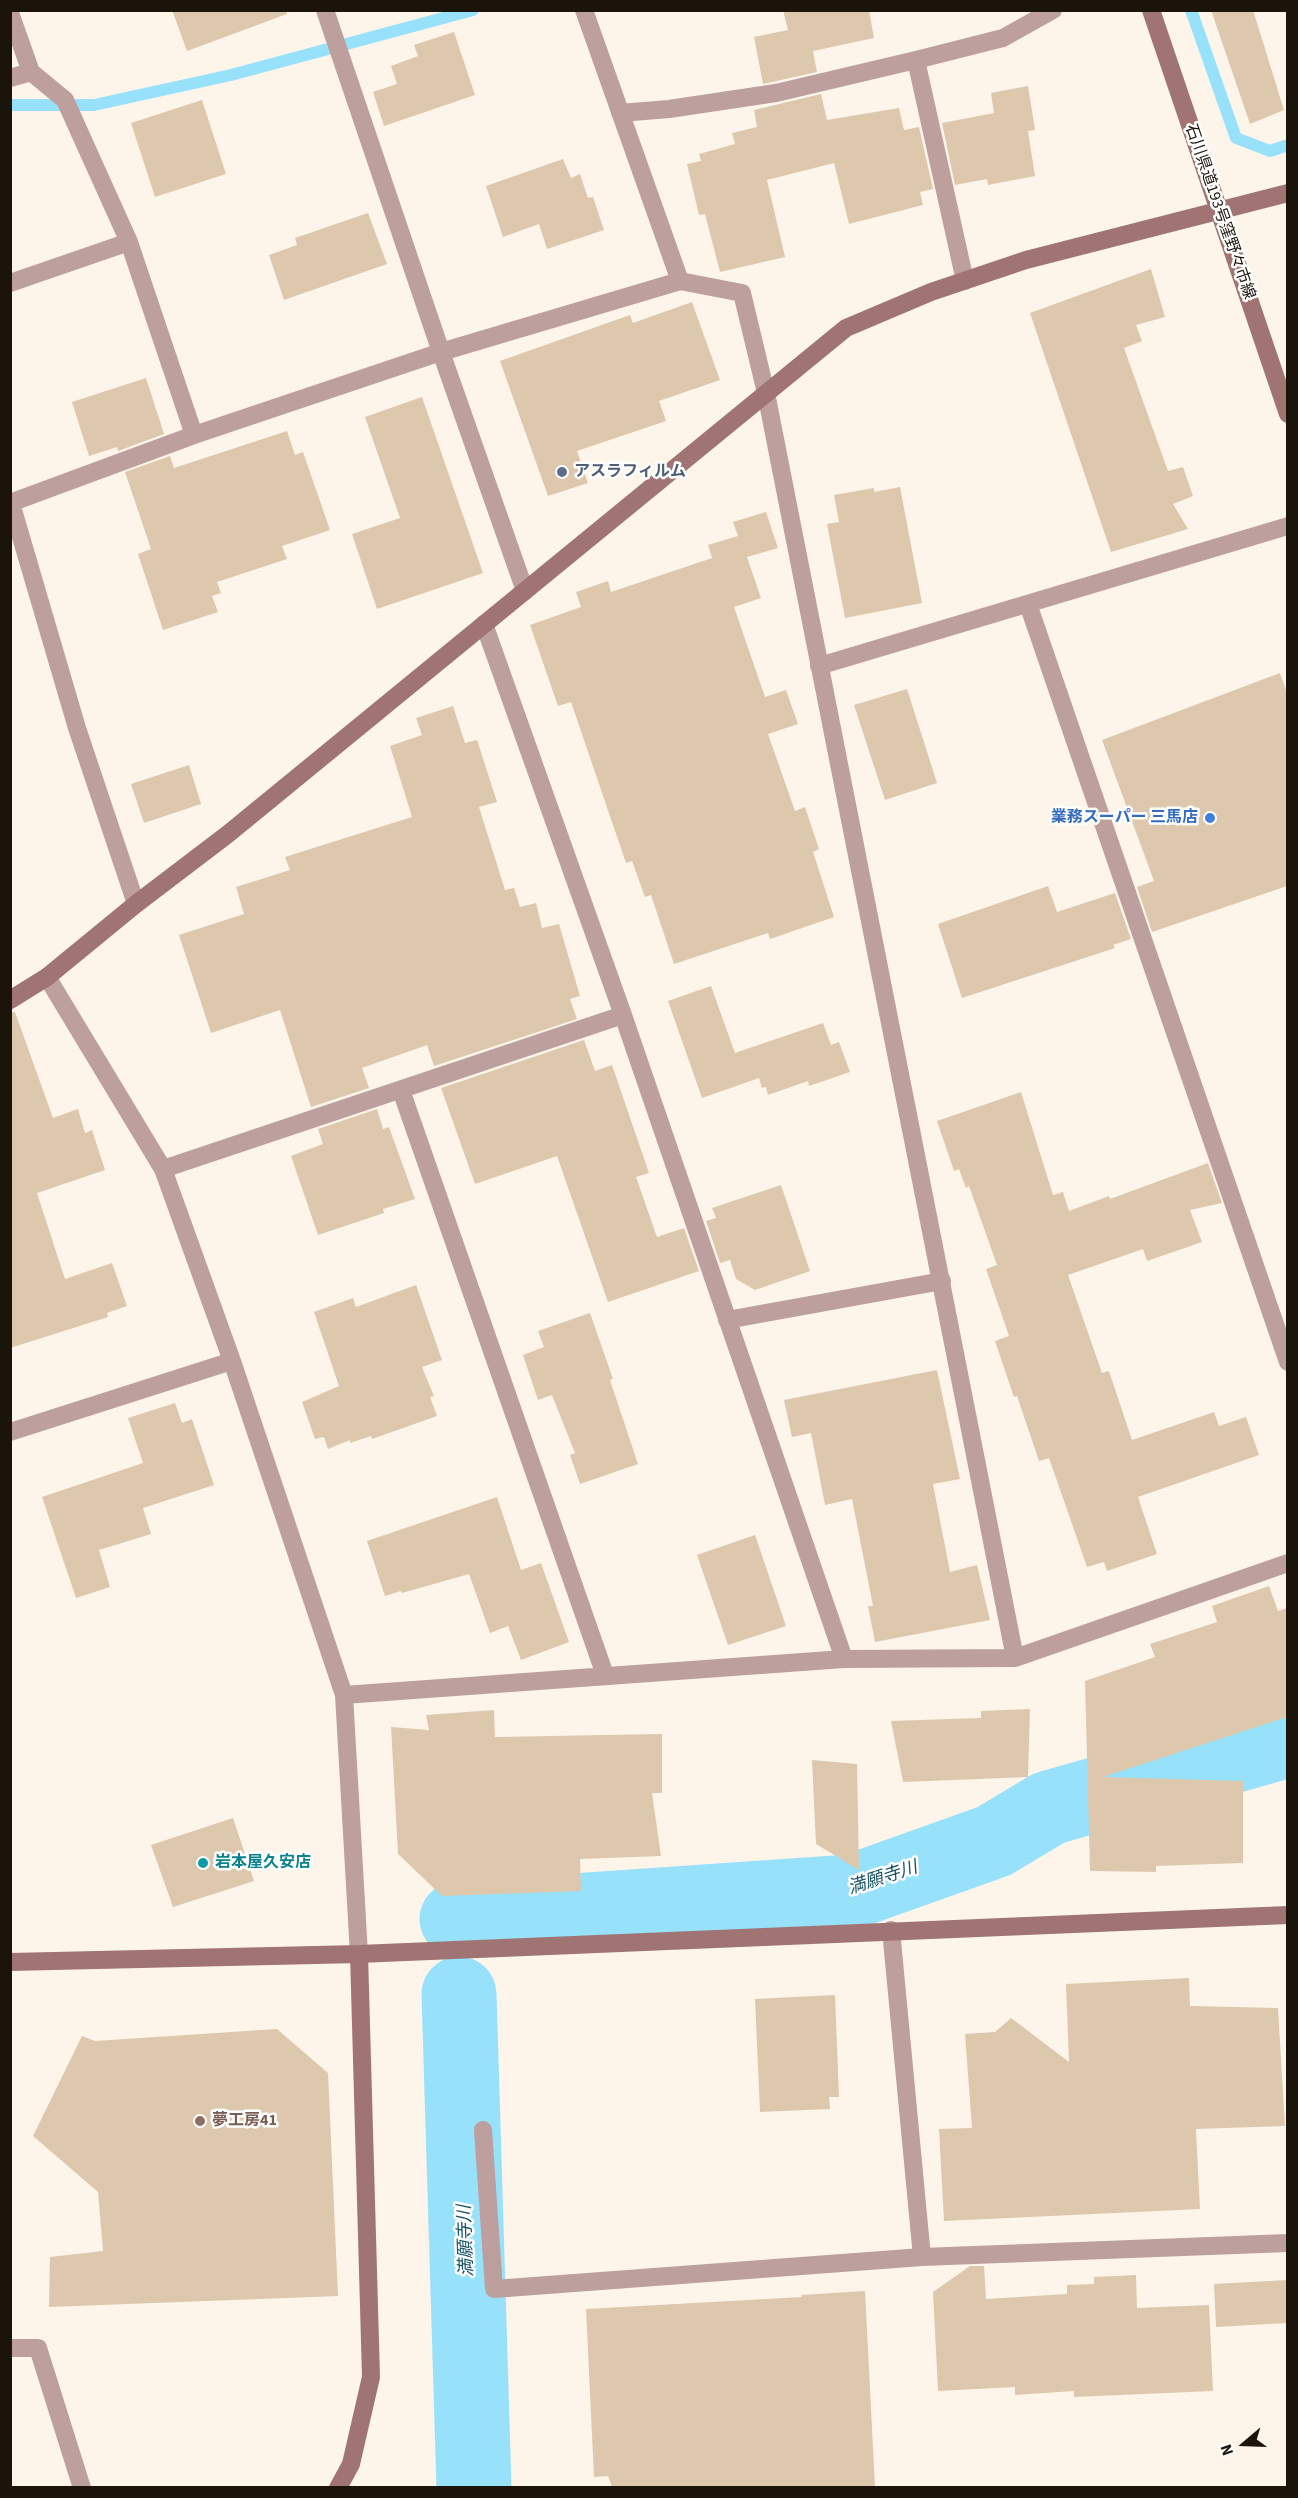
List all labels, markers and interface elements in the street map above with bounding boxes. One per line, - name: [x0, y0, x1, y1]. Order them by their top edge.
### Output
- street label: 石川県道193号窪野々市線: [1180, 122, 1258, 302]
- place label: アスラフィルム: [574, 462, 686, 482]
- marker: アスラフィルム: [555, 465, 569, 479]
- place label: 業務スーパー 三馬店: [1051, 808, 1198, 828]
- marker: 業務スーパー 三馬店: [1203, 811, 1217, 825]
- place label: 岩本屋久安店: [215, 1853, 311, 1873]
- marker: 岩本屋久安店: [196, 1856, 210, 1870]
- water label: 満願寺川: [845, 1858, 921, 1900]
- place label: 夢工房41: [212, 2111, 277, 2131]
- marker: 夢工房41: [193, 2114, 207, 2128]
- water label: 満願寺川: [455, 2205, 479, 2277]
- north arrow: [1214, 2414, 1274, 2474]
- text: N: [1215, 2441, 1239, 2458]

